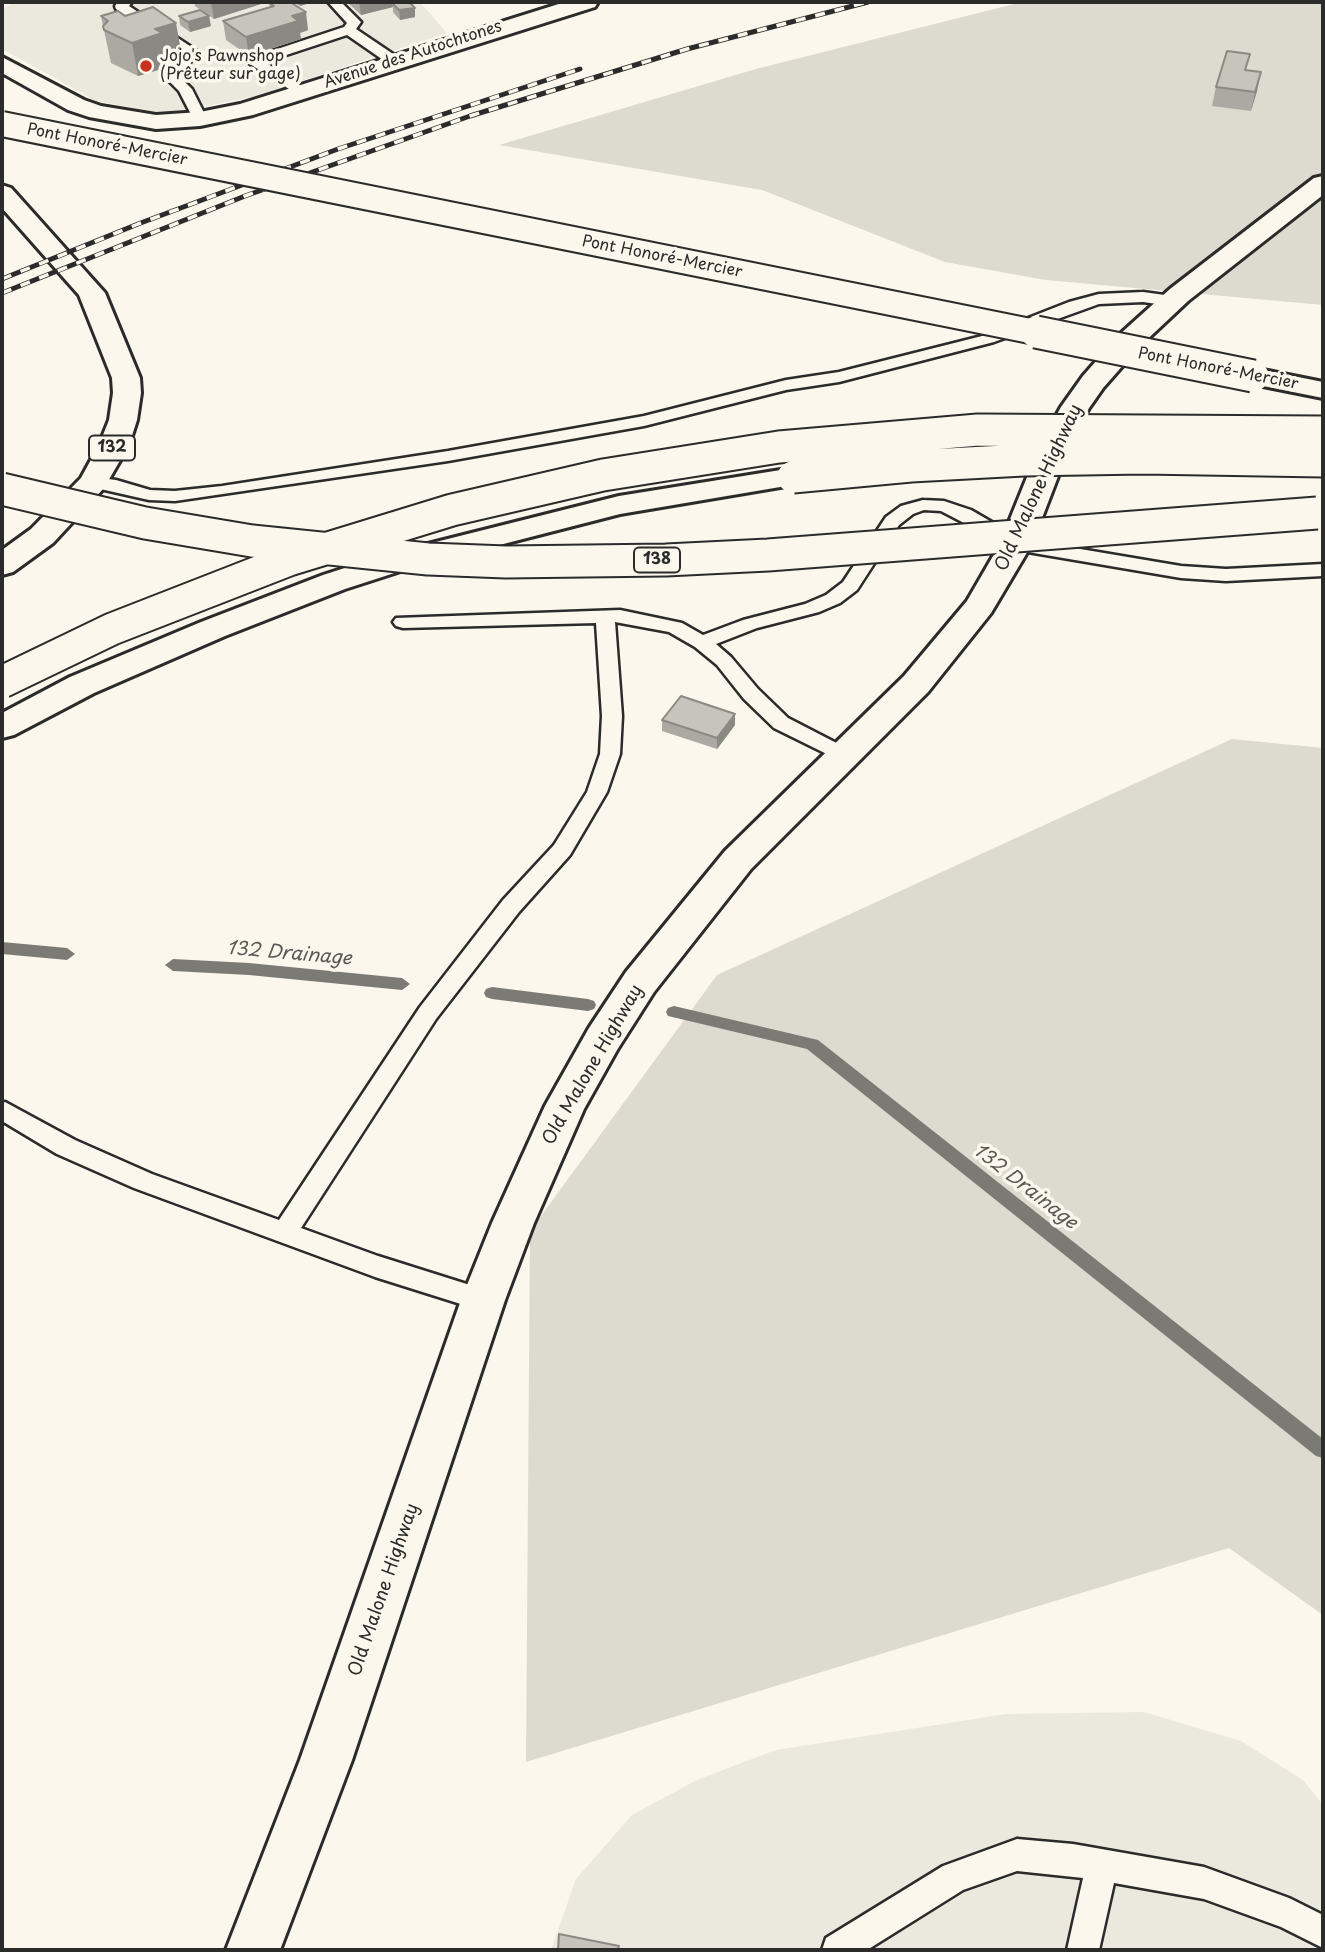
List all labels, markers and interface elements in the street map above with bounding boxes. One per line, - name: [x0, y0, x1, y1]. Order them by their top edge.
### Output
- street label: Avenue des Autochtones: [322, 17, 504, 93]
- place label: Jojo's Pawnshop (Prêteur sur gage): [160, 47, 301, 85]
- marker: Jojo's Pawnshop (Prêteur sur gage): [138, 58, 154, 74]
- street label: Pont Honoré-Mercier: [25, 120, 189, 170]
- street label: Pont Honoré-Mercier: [580, 232, 744, 282]
- street label: Pont Honoré-Mercier: [1136, 344, 1300, 394]
- street label: Old Malone Highway: [991, 401, 1087, 575]
- road number: 132: [89, 436, 135, 461]
- road number: 138: [634, 548, 680, 572]
- water label: 132 Drainage: [225, 937, 353, 971]
- street label: Old Malone Highway: [538, 981, 648, 1149]
- water label: 132 Drainage: [968, 1139, 1082, 1235]
- street label: Old Malone Highway: [344, 1501, 424, 1679]

